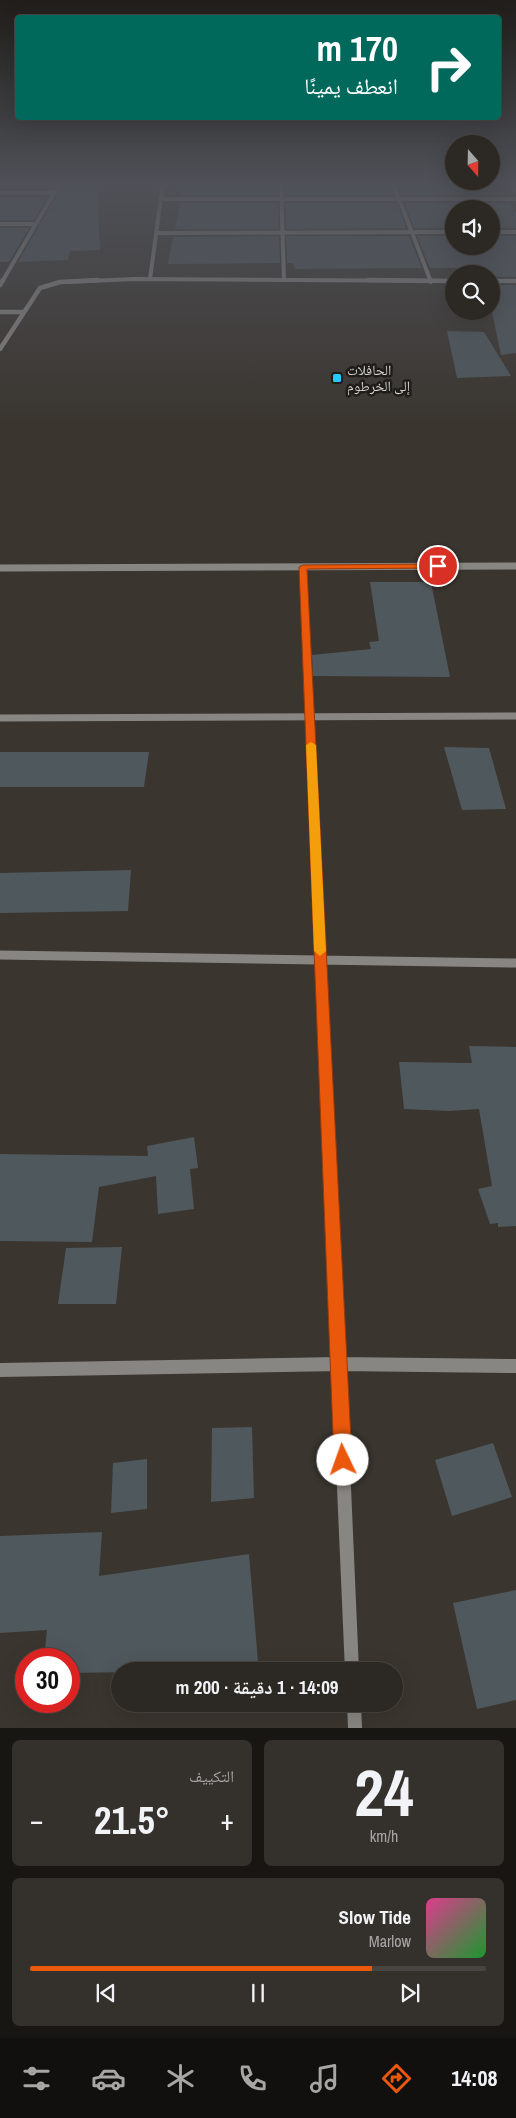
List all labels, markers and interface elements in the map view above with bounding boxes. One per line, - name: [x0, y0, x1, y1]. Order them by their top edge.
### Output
- text: 170 m: [317, 25, 398, 72]
- icon: right: [416, 35, 481, 100]
- text: انعطف يمينًا: [304, 71, 398, 101]
- north arrow: [445, 135, 500, 190]
- map controls: [445, 135, 500, 320]
- button: sound: [445, 200, 500, 255]
- button: search: [445, 265, 500, 320]
- place label: الحافلات إلى الخرطوم: [347, 361, 410, 396]
- marker: الحافلات إلى الخرطوم: [331, 372, 343, 384]
- pin: [417, 545, 459, 587]
- icon: arrive: [424, 552, 452, 580]
- position arrow: [316, 1433, 368, 1485]
- speed limit sign: 30: [15, 1648, 80, 1713]
- text: 14:09 · 1 دقيقة · 200 m: [176, 1674, 338, 1700]
- text: 24: [354, 1749, 414, 1836]
- text: التكييف: [189, 1765, 234, 1787]
- text: 21.5°: [94, 1795, 170, 1846]
- text: −: [30, 1801, 43, 1839]
- text: +: [221, 1801, 234, 1839]
- text: km/h: [370, 1825, 398, 1847]
- text: Slow Tide: [339, 1904, 411, 1930]
- text: Marlow: [369, 1930, 411, 1952]
- icon: previous: [92, 1979, 120, 2007]
- icon: pause: [244, 1979, 272, 2007]
- icon: next: [396, 1979, 424, 2007]
- icon: filters: [19, 2061, 54, 2096]
- icon: car: [91, 2061, 126, 2096]
- icon: climate: [163, 2061, 198, 2096]
- icon: phone: [235, 2061, 270, 2096]
- icon: music: [307, 2061, 342, 2096]
- icon: directions: [379, 2061, 414, 2096]
- text: 14:08: [451, 2063, 497, 2093]

